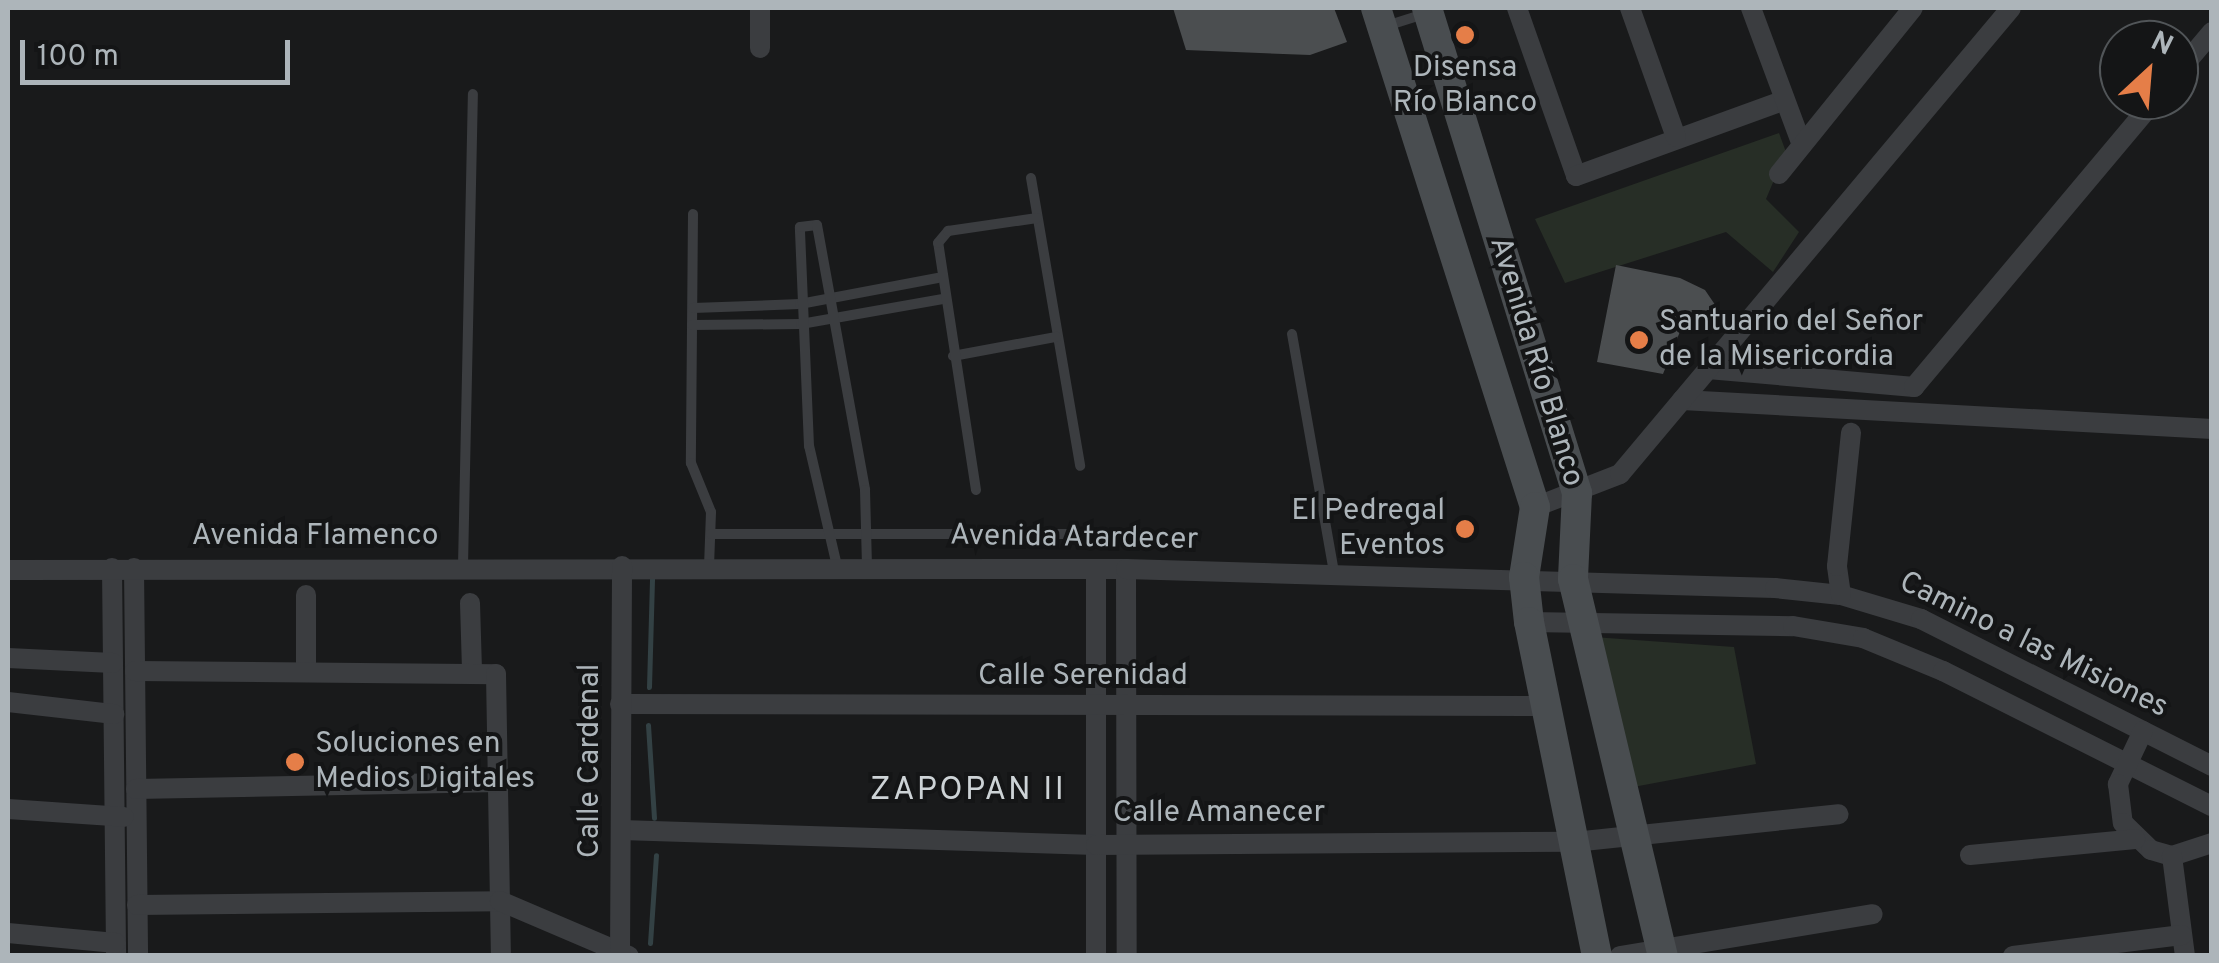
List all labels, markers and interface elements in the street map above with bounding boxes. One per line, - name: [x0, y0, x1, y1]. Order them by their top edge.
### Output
- scale bar: [25, 20, 295, 82]
- north arrow: [2099, 20, 2199, 120]
- marker: Disensa Río Blanco: [1454, 24, 1476, 46]
- text: N: [2144, 24, 2178, 65]
- text: 100 m: [37, 39, 119, 76]
- place label: Disensa Río Blanco: [1393, 51, 1537, 122]
- street label: Avenida Río Blanco: [1480, 233, 1590, 491]
- place label: Santuario del Señor de la Misericordia: [1659, 305, 1923, 376]
- marker: Santuario del Señor de la Misericordia: [1628, 329, 1650, 351]
- place label: El Pedregal Eventos: [1291, 494, 1445, 564]
- marker: El Pedregal Eventos: [1454, 518, 1476, 540]
- street label: Avenida Flamenco: [191, 519, 439, 555]
- street label: Avenida Atardecer: [949, 519, 1199, 559]
- street label: Camino a las Misiones: [1893, 565, 2173, 727]
- street label: Calle Serenidad: [978, 659, 1188, 695]
- street label: Calle Cardenal: [573, 664, 609, 858]
- place label: Soluciones en Medios Digitales: [315, 727, 535, 798]
- marker: Soluciones en Medios Digitales: [284, 751, 306, 773]
- district label: ZAPOPAN II: [870, 772, 1066, 810]
- street label: Calle Amanecer: [1112, 796, 1326, 832]

